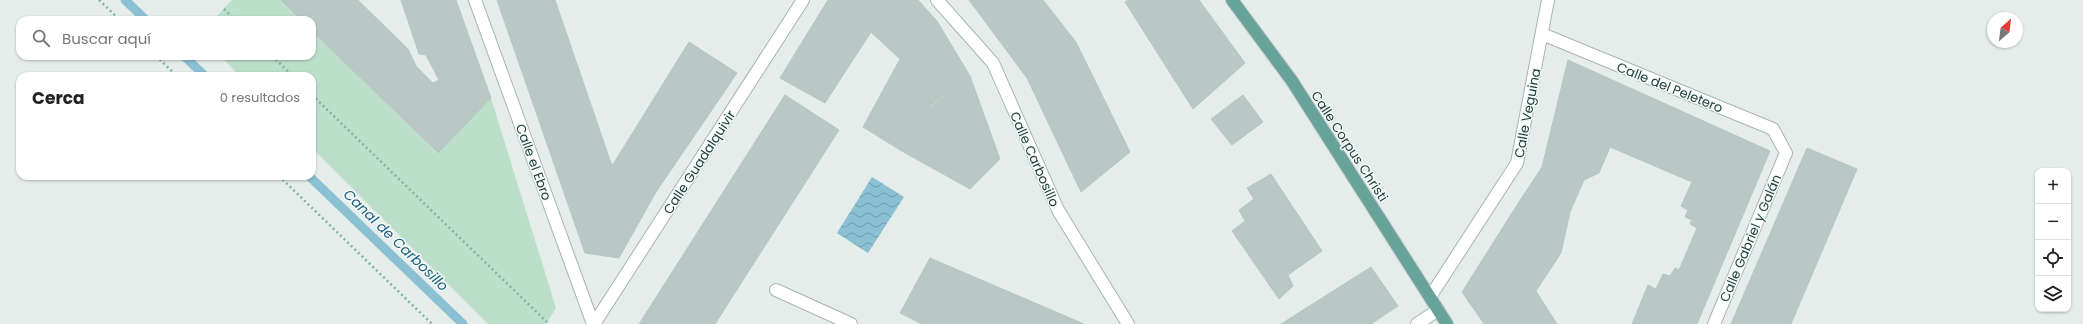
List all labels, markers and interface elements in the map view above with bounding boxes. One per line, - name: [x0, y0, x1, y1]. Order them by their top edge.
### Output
- north arrow: [1987, 12, 2023, 48]
- search box: [16, 16, 316, 60]
- icon: search: [30, 27, 52, 49]
- text: Buscar aquí: [62, 28, 151, 49]
- street label: Calle del Peletero: [1614, 57, 1726, 117]
- street label: Calle Veguina: [1509, 67, 1545, 160]
- text: Cerca: [32, 86, 85, 110]
- street label: Calle Corpus Christi: [1307, 87, 1393, 205]
- text: 0 resultados: [220, 88, 300, 107]
- street label: Calle Guadalquivir: [659, 106, 740, 218]
- street label: Calle Carbosillo: [1005, 109, 1064, 210]
- street label: Calle el Ebro: [511, 121, 556, 203]
- map controls: [2035, 168, 2071, 312]
- button: +: [2035, 168, 2071, 204]
- street label: Calle Gabriel y Galán: [1715, 171, 1786, 305]
- water label: Canal de Carbosillo: [339, 184, 453, 296]
- button: −: [2035, 204, 2071, 240]
- button: locate: [2035, 240, 2071, 276]
- button: layers: [2035, 276, 2071, 312]

